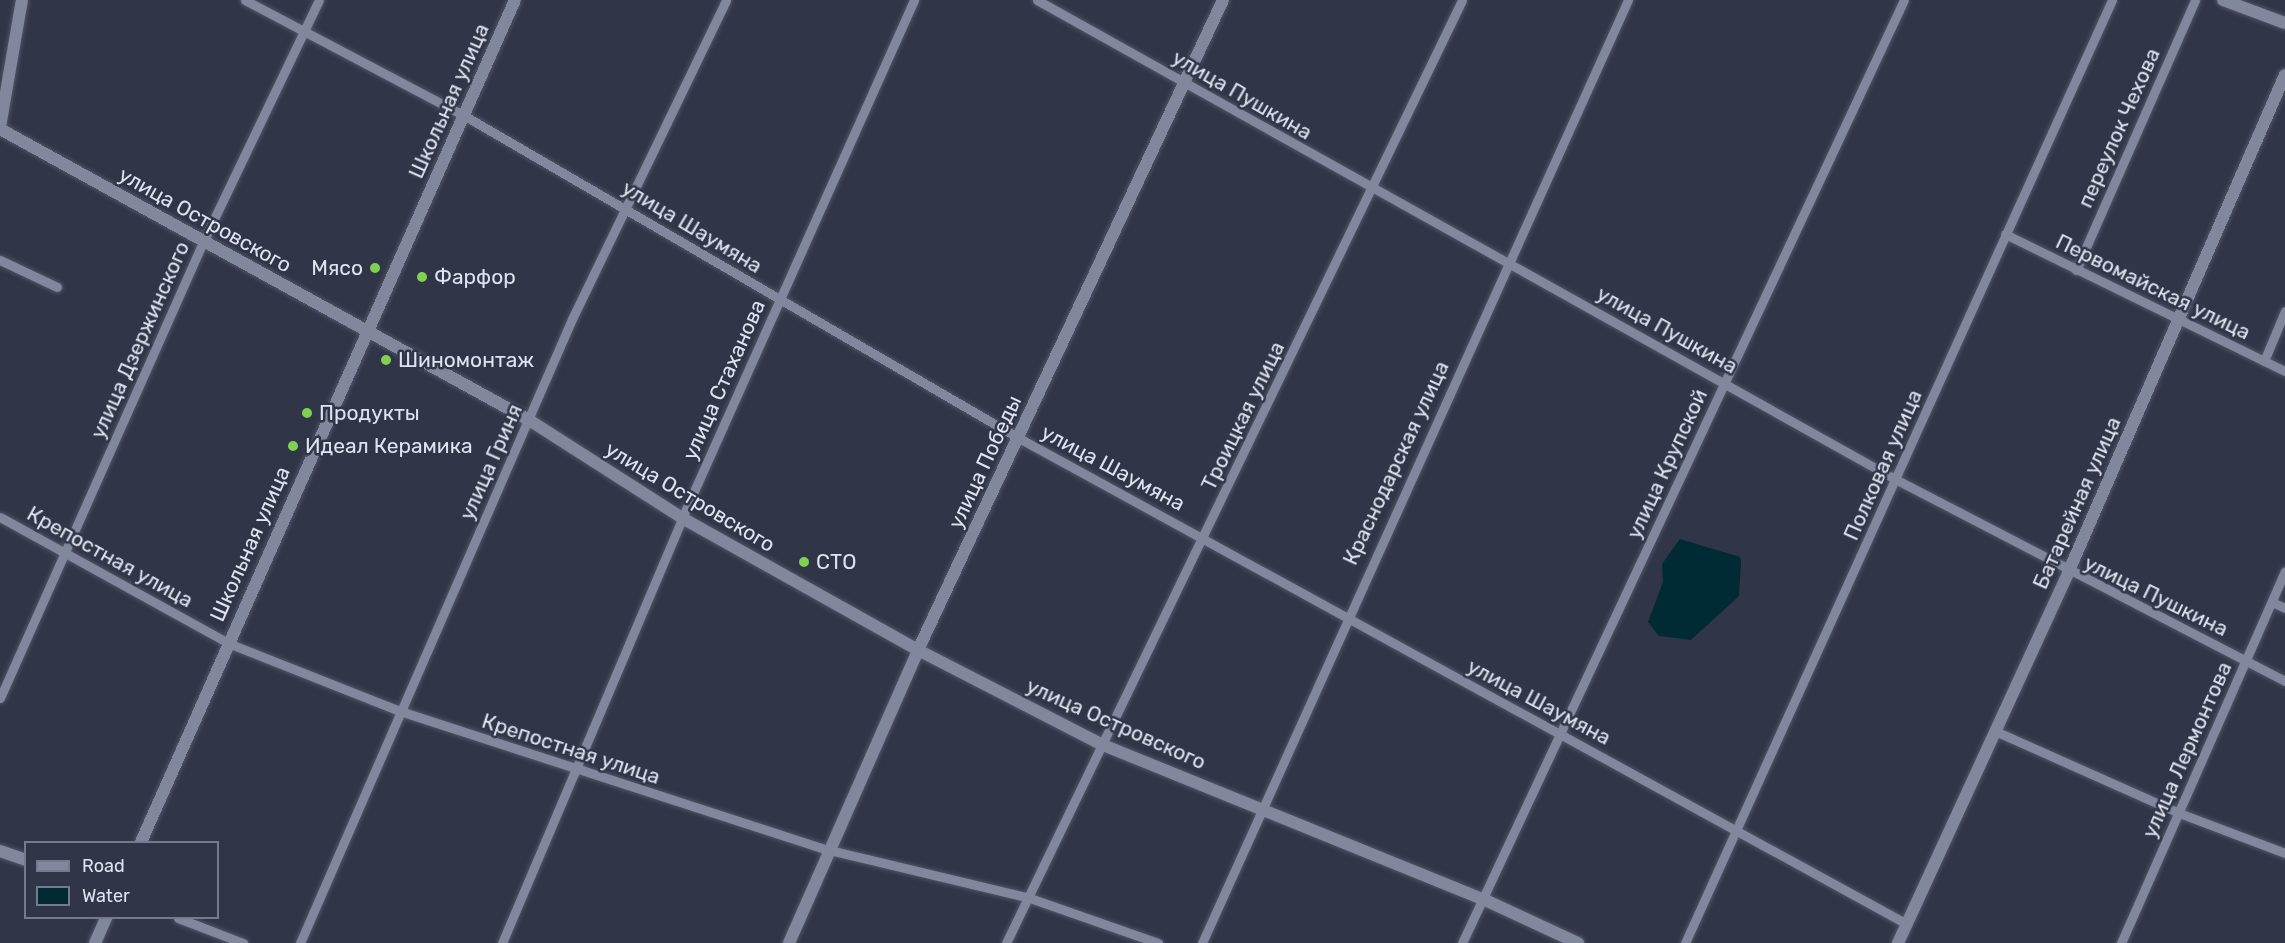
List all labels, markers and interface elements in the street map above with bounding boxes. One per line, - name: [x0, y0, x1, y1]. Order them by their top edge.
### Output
- street label: Школьная улица: [404, 20, 494, 182]
- street label: переулок Чехова: [2073, 44, 2165, 212]
- street label: улица Пушкина: [1168, 45, 1316, 145]
- street label: улица Островского: [114, 162, 296, 278]
- street label: улица Шаумяна: [617, 175, 767, 279]
- street label: Первомайская улица: [2052, 229, 2254, 345]
- street label: улица Дзержинского: [85, 238, 195, 442]
- place label: Мясо: [311, 255, 363, 281]
- marker: Мясо: [368, 261, 382, 275]
- place label: Фарфор: [434, 264, 516, 290]
- marker: Фарфор: [415, 270, 429, 284]
- street label: улица Пушкина: [1592, 281, 1742, 379]
- street label: улица Стаханова: [677, 296, 771, 464]
- street label: Троицкая улица: [1196, 338, 1290, 494]
- place label: Шиномонтаж: [398, 347, 534, 373]
- marker: Шиномонтаж: [379, 353, 393, 367]
- street label: Краснодарская улица: [1338, 357, 1454, 569]
- street label: улица Крупской: [1621, 385, 1713, 543]
- street label: Полковая улица: [1839, 386, 1927, 544]
- street label: улица Победы: [943, 391, 1027, 533]
- place label: Продукты: [319, 400, 420, 426]
- street label: улица Гриня: [454, 400, 528, 524]
- marker: Продукты: [300, 406, 314, 420]
- street label: Батарейная улица: [2028, 413, 2126, 593]
- street label: улица Шаумяна: [1037, 420, 1189, 516]
- place label: Идеал Керамика: [305, 433, 473, 459]
- street label: улица Островского: [600, 436, 780, 558]
- marker: Идеал Керамика: [286, 439, 300, 453]
- street label: Школьная улица: [205, 463, 295, 625]
- street label: Крепостная улица: [23, 501, 197, 613]
- place label: СТО: [816, 549, 856, 575]
- street label: улица Пушкина: [2080, 550, 2232, 642]
- marker: СТО: [797, 555, 811, 569]
- street label: улица Шаумяна: [1463, 654, 1615, 750]
- street label: улица Лермонтова: [2137, 658, 2237, 842]
- street label: улица Островского: [1022, 673, 1210, 775]
- street label: Крепостная улица: [479, 708, 663, 790]
- legend: [24, 841, 219, 919]
- text: Road: [82, 855, 125, 877]
- text: Water: [82, 885, 130, 907]

